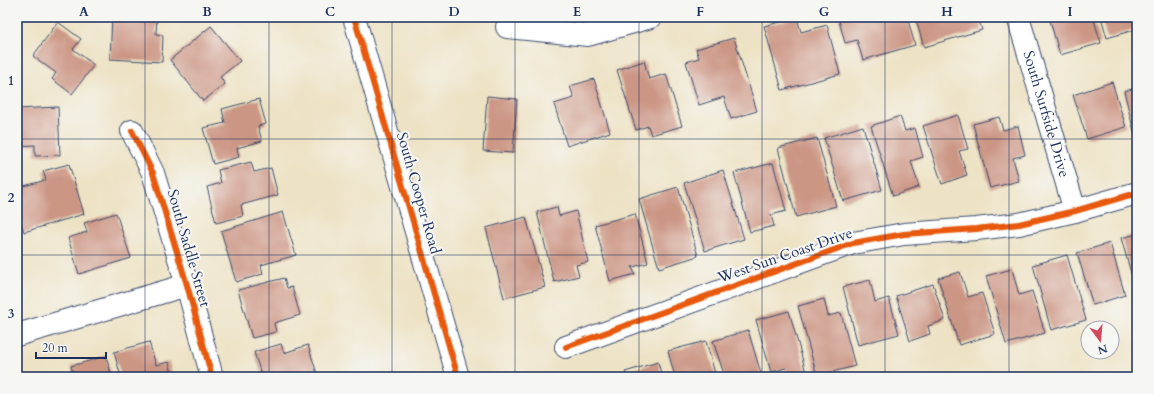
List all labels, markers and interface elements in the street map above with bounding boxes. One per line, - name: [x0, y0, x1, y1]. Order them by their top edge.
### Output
- text: A: [79, 3, 89, 21]
- text: B: [202, 3, 212, 21]
- text: C: [325, 3, 335, 21]
- text: D: [448, 3, 460, 21]
- text: E: [573, 3, 581, 21]
- text: F: [696, 3, 704, 21]
- text: G: [819, 3, 830, 21]
- text: H: [941, 3, 953, 21]
- text: I: [1067, 3, 1073, 21]
- street label: South Surfside Drive: [1018, 48, 1075, 180]
- text: 1: [8, 72, 14, 90]
- street label: South Cooper Road: [392, 130, 446, 256]
- street label: South Saddle Street: [163, 187, 215, 309]
- text: 2: [8, 189, 15, 207]
- street label: West Sun Coast Drive: [714, 222, 855, 288]
- text: 3: [8, 305, 15, 323]
- north arrow: [1080, 320, 1120, 360]
- scale bar: [36, 334, 106, 360]
- text: 20 m: [42, 340, 69, 356]
- text: N: [1096, 341, 1109, 358]

